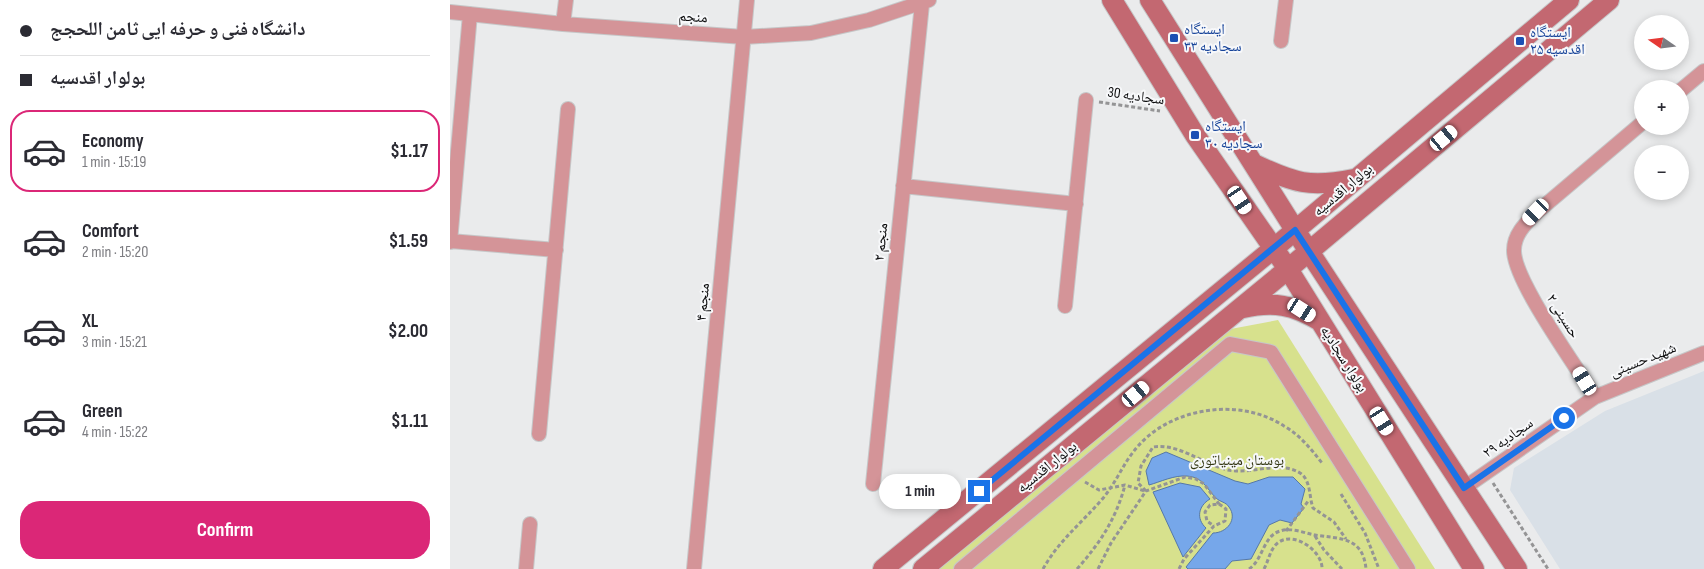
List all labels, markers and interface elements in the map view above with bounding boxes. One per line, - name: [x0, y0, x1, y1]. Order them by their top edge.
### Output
- street label: منجم: [678, 7, 708, 28]
- north arrow: [1634, 15, 1689, 70]
- map controls: [1634, 15, 1689, 200]
- text: دانشگاه فنی و حرفه ایی ثامن اللحجج: [50, 18, 306, 41]
- place label: ایستگاه سجادیه ۳۳: [1184, 20, 1242, 56]
- place label: ایستگاه اقدسیه ۲۵: [1530, 23, 1585, 59]
- marker: ایستگاه سجادیه ۳۳: [1168, 32, 1180, 44]
- marker: ایستگاه اقدسیه ۲۵: [1514, 35, 1526, 47]
- text: بولوار اقدسیه: [50, 67, 145, 90]
- button: +: [1634, 80, 1689, 135]
- street label: سجادیه 30: [1106, 83, 1166, 109]
- place label: ایستگاه سجادیه ۳۰: [1205, 117, 1263, 153]
- car: [1427, 123, 1460, 153]
- icon: car: [22, 129, 67, 174]
- marker: ایستگاه سجادیه ۳۰: [1189, 129, 1201, 141]
- text: Economy: [82, 130, 144, 153]
- text: $1.17: [390, 140, 428, 163]
- button: −: [1634, 145, 1689, 200]
- text: 1 min · 15:19: [82, 153, 146, 172]
- street label: بولوار اقدسیه: [1309, 160, 1377, 220]
- car: [1225, 183, 1254, 217]
- car: [1520, 196, 1551, 228]
- icon: car: [22, 219, 67, 264]
- text: Comfort: [82, 220, 139, 243]
- street label: منجم ۲: [870, 222, 892, 262]
- text: $1.59: [389, 230, 428, 253]
- text: 2 min · 15:20: [82, 243, 148, 262]
- street label: منجم ۴: [692, 282, 714, 322]
- street label: حسینی ۲: [1542, 290, 1584, 342]
- car: [1285, 296, 1318, 324]
- icon: car: [22, 309, 67, 354]
- text: XL: [82, 310, 98, 333]
- text: $2.00: [388, 320, 428, 343]
- street label: بولوار سجادیه: [1316, 322, 1372, 396]
- text: 3 min · 15:21: [82, 333, 147, 352]
- street label: شهید حسینی: [1607, 338, 1679, 382]
- car: [1570, 364, 1599, 398]
- car: [1119, 379, 1152, 409]
- icon: car: [22, 399, 67, 444]
- text: Green: [82, 400, 122, 423]
- car: [1367, 404, 1396, 438]
- route start: [1553, 407, 1575, 429]
- text: $1.11: [391, 410, 428, 433]
- street label: سجادیه ۲۹: [1479, 414, 1537, 462]
- text: 4 min · 15:22: [82, 423, 148, 442]
- street label: بولوار اقدسیه: [1013, 437, 1081, 497]
- park label: بوستان مینیاتوری: [1190, 451, 1284, 470]
- callout: 1 min: [879, 474, 962, 508]
- route end: [968, 480, 990, 502]
- text: 1 min: [905, 482, 935, 501]
- button: Confirm: [20, 501, 430, 559]

